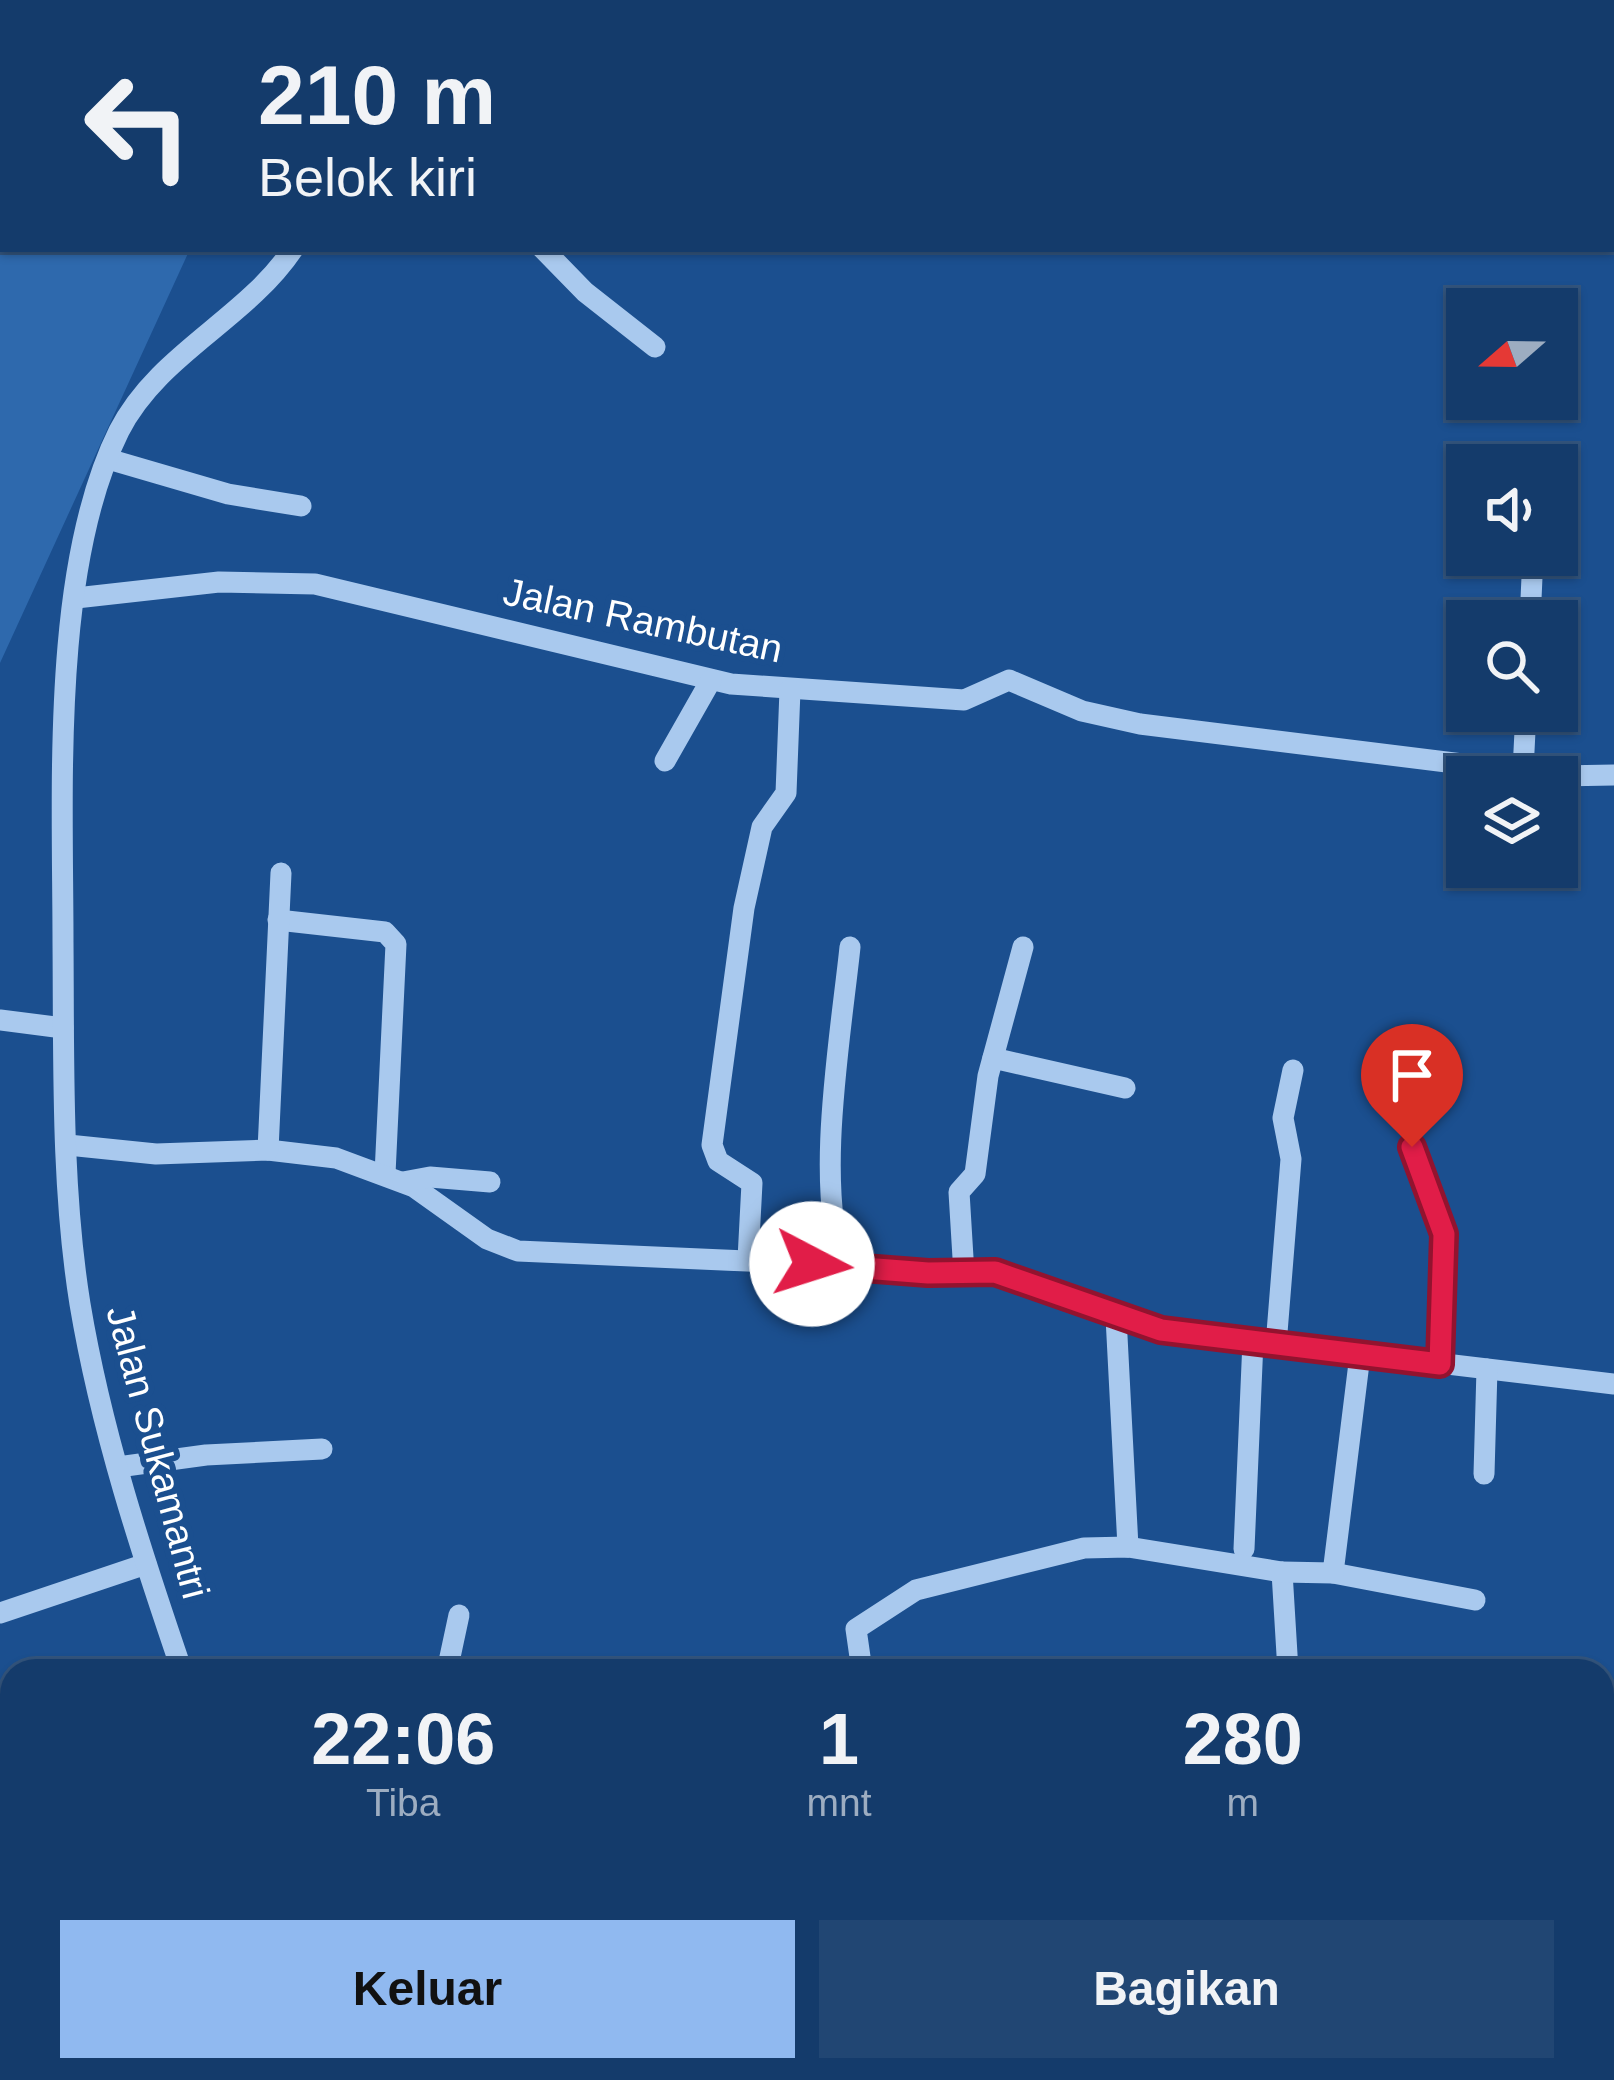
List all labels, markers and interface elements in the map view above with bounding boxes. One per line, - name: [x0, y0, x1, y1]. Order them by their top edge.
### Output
- icon: left: [60, 48, 216, 204]
- text: 210 m: [258, 48, 496, 142]
- text: Belok kiri: [258, 147, 477, 207]
- north arrow: [1446, 288, 1578, 420]
- map controls: [1446, 288, 1578, 888]
- button: sound: [1446, 444, 1578, 576]
- street label: Jalan Rambutan: [500, 569, 786, 671]
- button: search: [1446, 600, 1578, 732]
- button: layers: [1446, 756, 1578, 888]
- pin: [1361, 1024, 1463, 1147]
- icon: arrive: [1379, 1042, 1445, 1108]
- position arrow: [749, 1201, 875, 1327]
- street label: Jalan Sukamantri: [98, 1301, 218, 1603]
- text: 22:06: [311, 1699, 495, 1779]
- text: 1: [819, 1699, 859, 1779]
- text: 280: [1183, 1699, 1303, 1779]
- text: Tiba: [366, 1781, 440, 1824]
- text: mnt: [807, 1781, 872, 1824]
- text: m: [1227, 1781, 1259, 1824]
- button: Keluar: [60, 1920, 795, 2058]
- button: Bagikan: [819, 1920, 1554, 2058]

